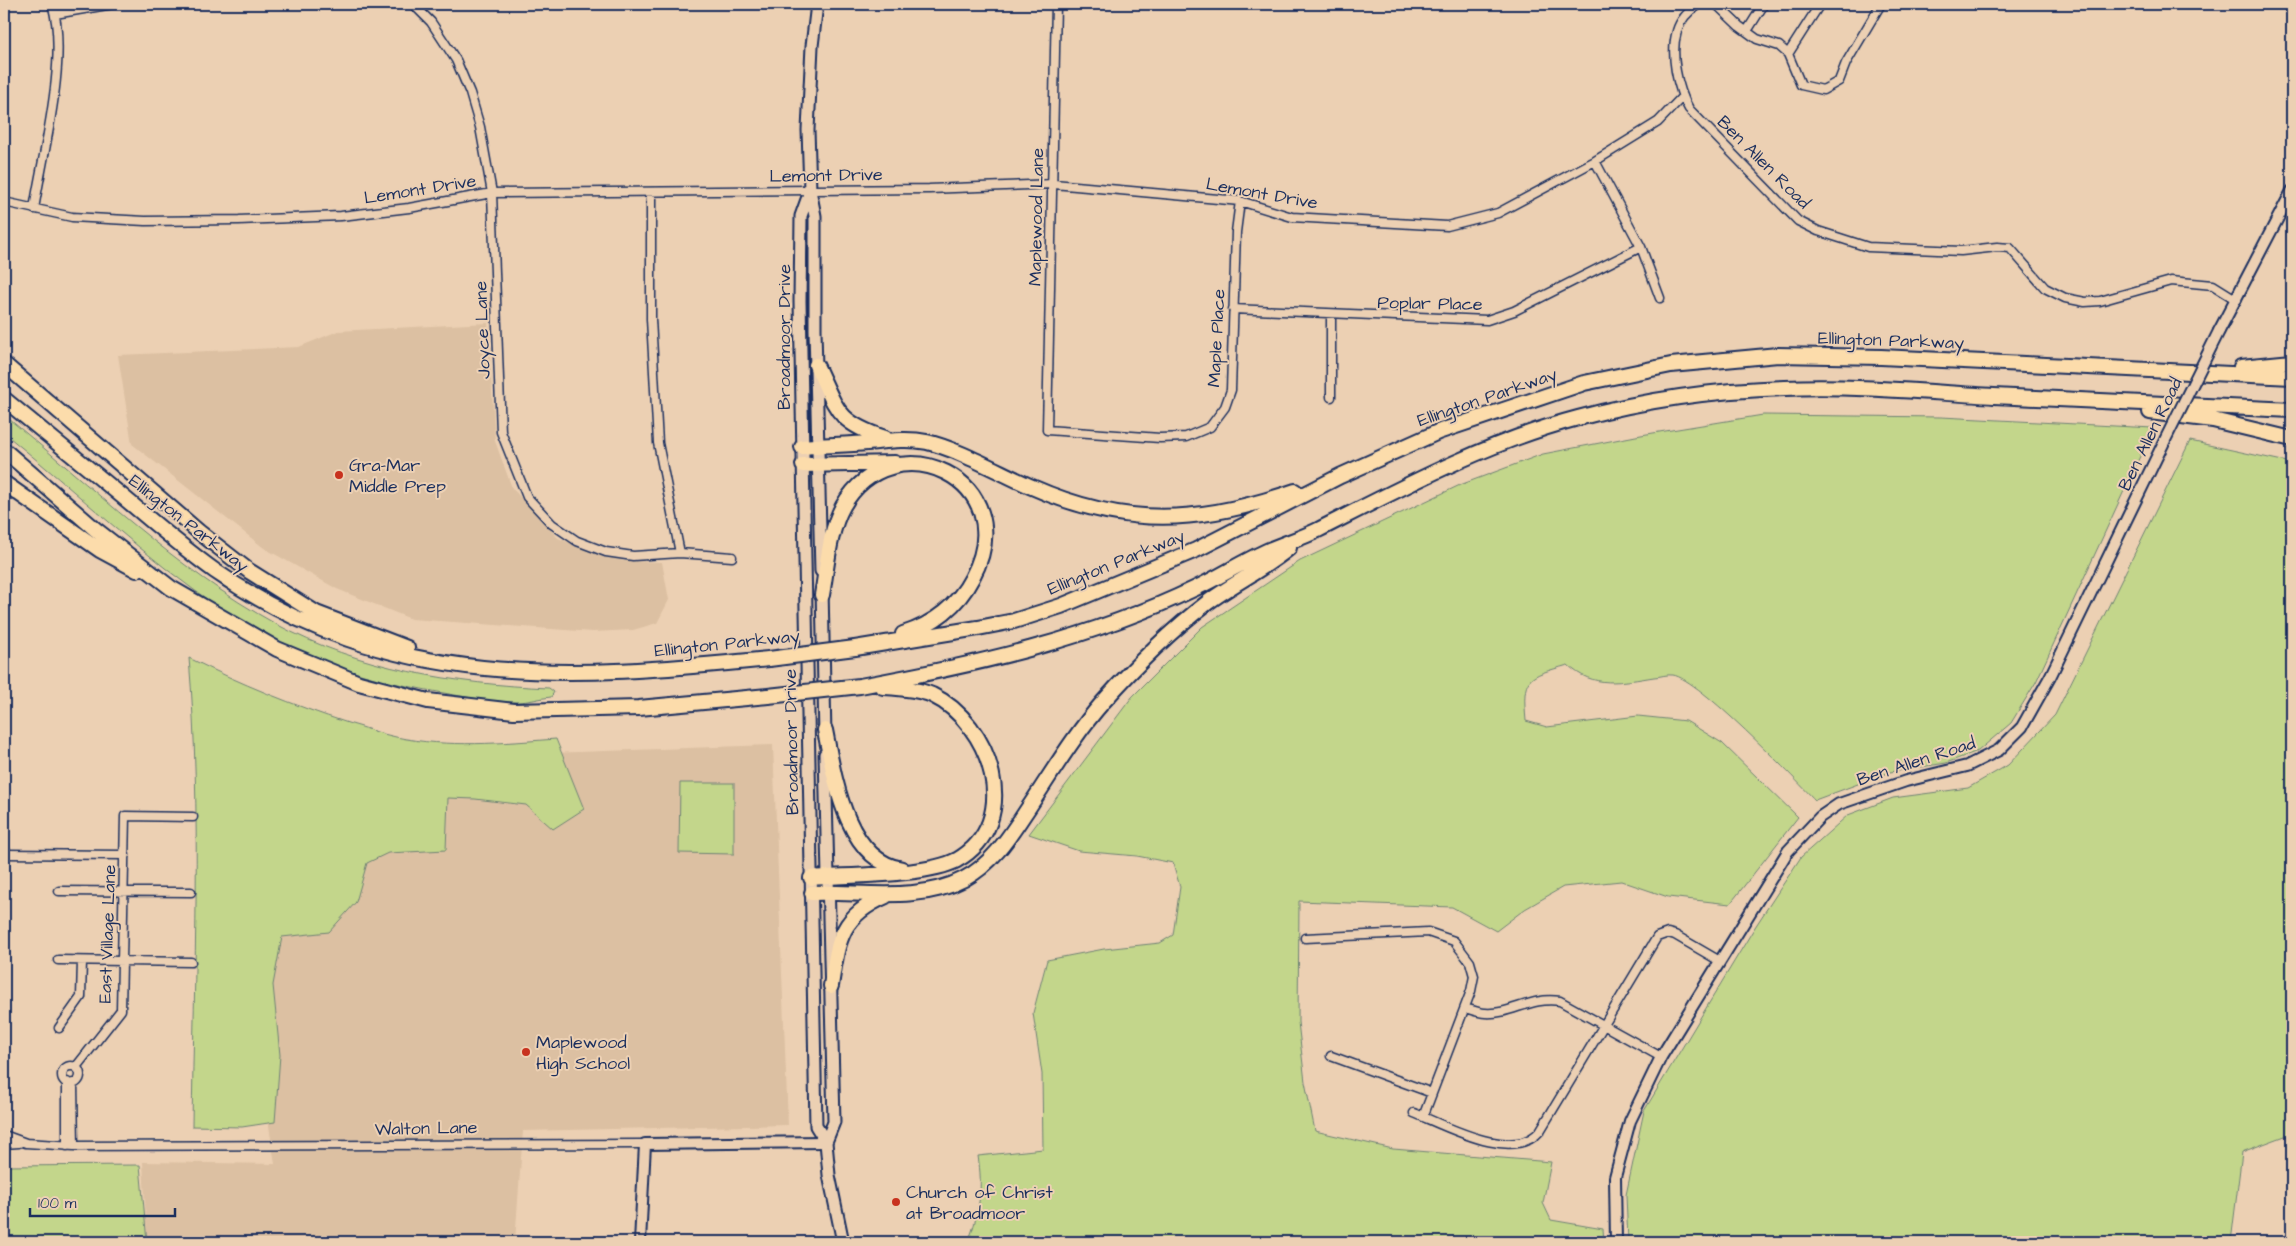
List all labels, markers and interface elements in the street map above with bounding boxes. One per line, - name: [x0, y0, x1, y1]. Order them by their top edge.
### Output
- street label: Ben Allen Road: [1711, 110, 1816, 215]
- street label: Maplewood Lane: [1023, 147, 1050, 286]
- street label: Lemont Drive: [769, 162, 883, 189]
- street label: Lemont Drive: [362, 168, 478, 211]
- street label: Lemont Drive: [1204, 171, 1320, 216]
- street label: Broadmoor Drive: [772, 264, 797, 410]
- street label: Joyce Lane: [468, 280, 498, 380]
- street label: Maple Place: [1201, 288, 1232, 388]
- street label: Poplar Place: [1377, 290, 1483, 317]
- street label: Ellington Parkway: [1817, 325, 1965, 357]
- street label: Ellington Parkway: [1414, 362, 1561, 434]
- street label: Ben Allen Road: [2112, 373, 2189, 495]
- place label: Gra-Mar Middle Prep: [349, 453, 446, 499]
- street label: Ellington Parkway: [123, 469, 254, 579]
- marker: Gra-Mar Middle Prep: [333, 469, 345, 481]
- street label: Ellington Parkway: [1044, 523, 1189, 602]
- street label: Ellington Parkway: [653, 623, 801, 665]
- street label: Broadmoor Drive: [778, 669, 805, 815]
- street label: Ben Allen Road: [1854, 731, 1979, 792]
- street label: East Village Lane: [93, 864, 123, 1004]
- place label: Maplewood High School: [536, 1030, 630, 1077]
- marker: Maplewood High School: [520, 1046, 532, 1058]
- street label: Walton Lane: [374, 1115, 478, 1142]
- place label: Church of Christ at Broadmoor: [906, 1180, 1054, 1226]
- scale bar: [30, 1186, 175, 1218]
- text: 100 m: [38, 1193, 77, 1214]
- marker: Church of Christ at Broadmoor: [890, 1196, 902, 1208]

